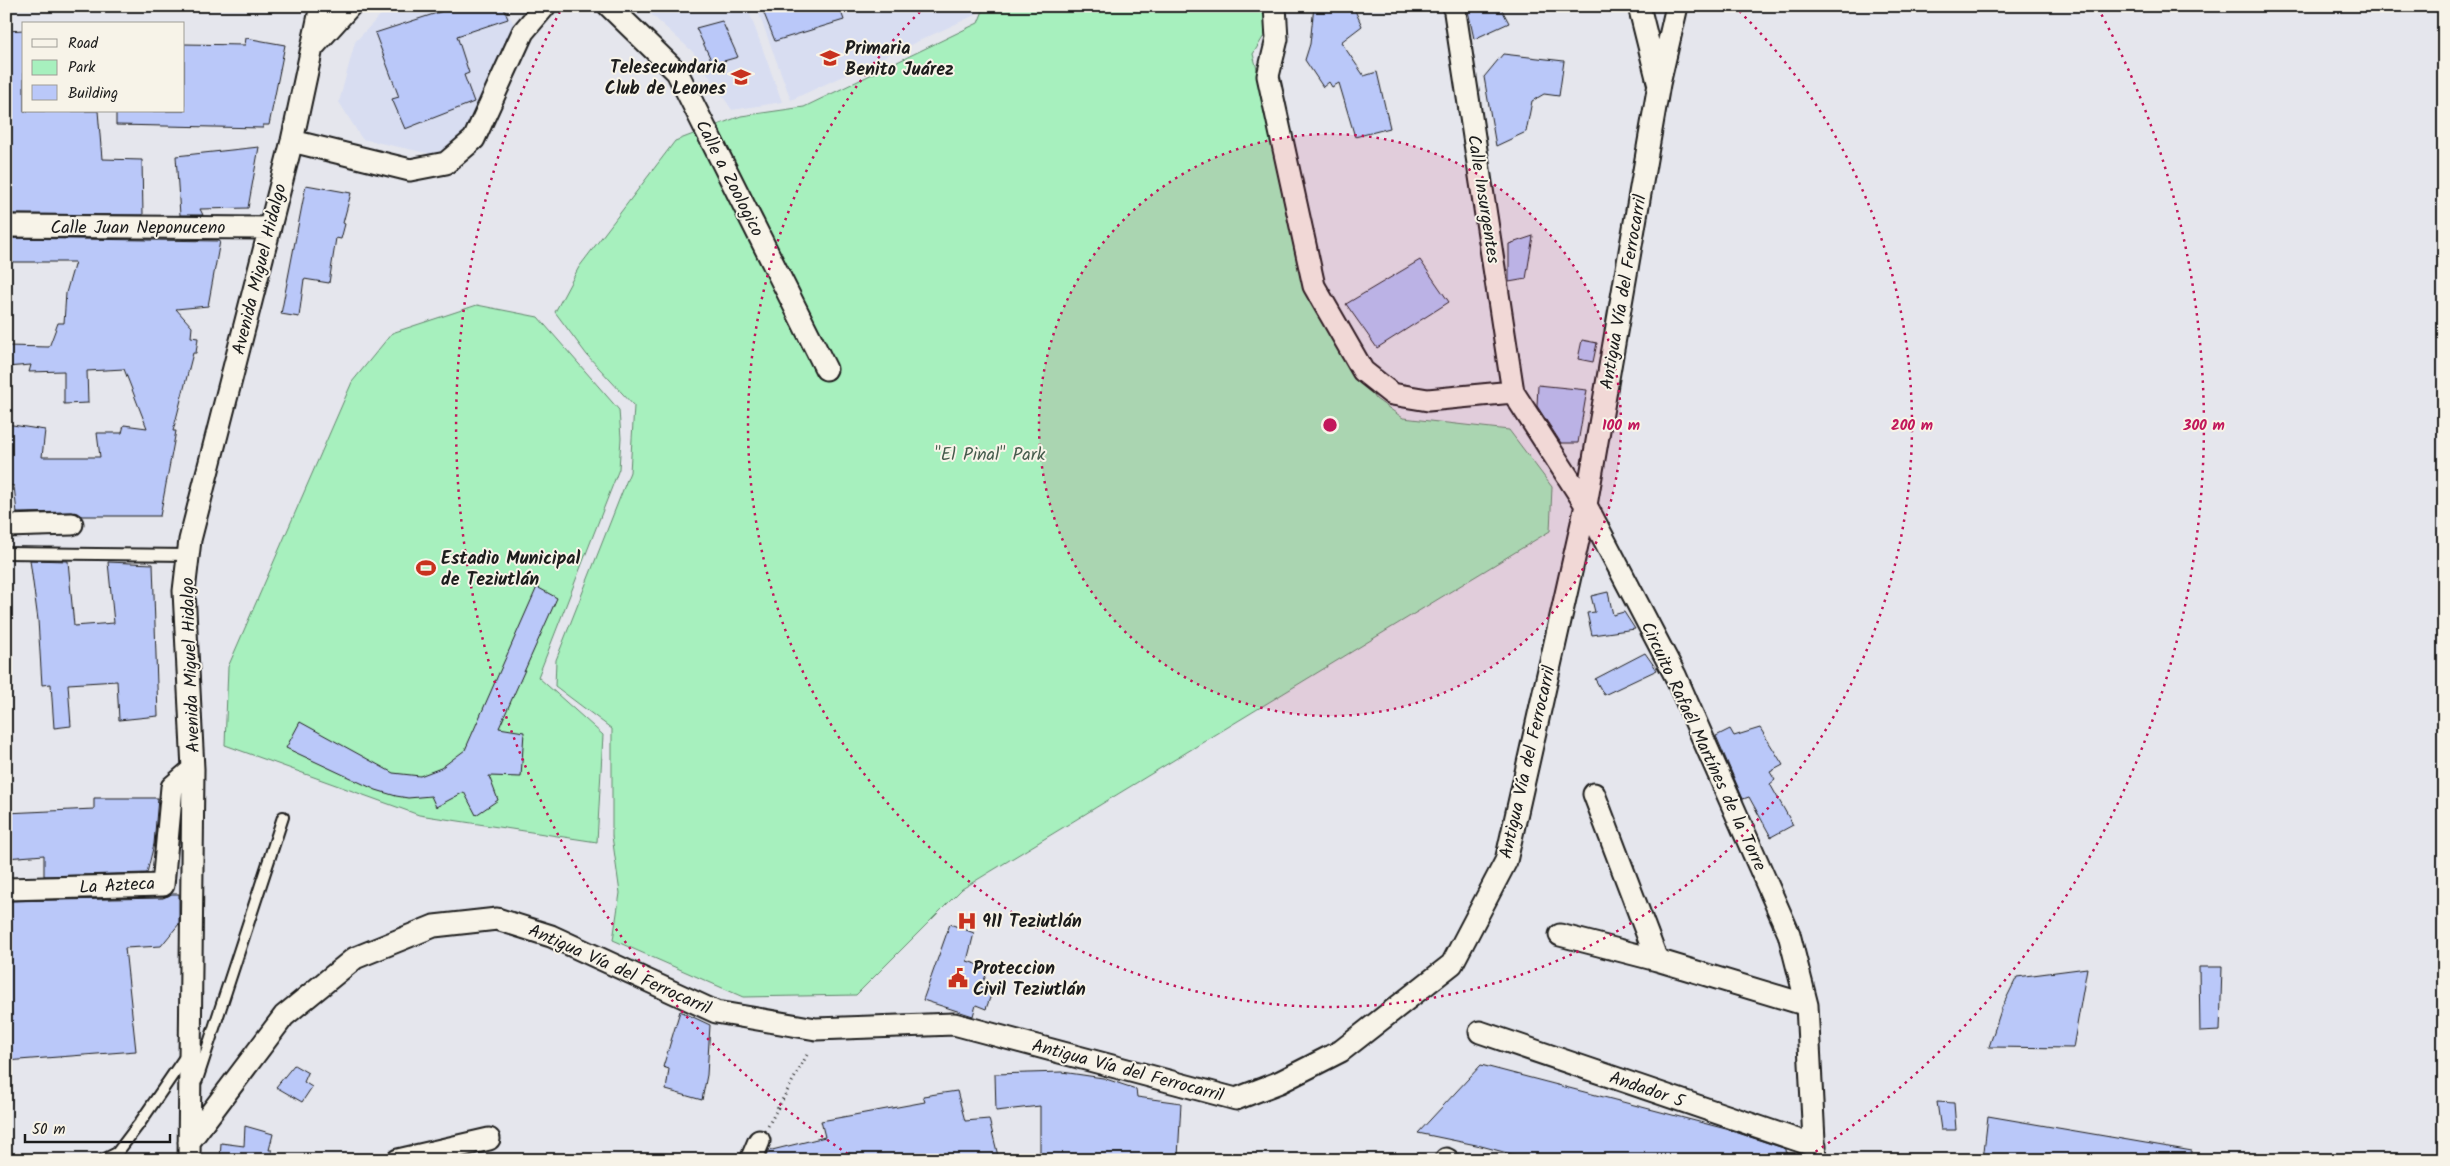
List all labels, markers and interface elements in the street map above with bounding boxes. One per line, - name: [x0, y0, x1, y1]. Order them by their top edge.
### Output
- legend: [22, 22, 185, 112]
- text: Road: [68, 32, 99, 56]
- place label: Primaria Benito Juárez: [845, 35, 954, 85]
- school or university icon: Primaria Benito Juárez: [819, 47, 841, 69]
- place label: Telesecundaria Club de Leones: [605, 54, 727, 104]
- text: Park: [68, 56, 96, 80]
- school or university icon: Telesecundaria Club de Leones: [730, 66, 752, 88]
- text: Building: [68, 82, 118, 106]
- street label: Calle a Zoologico: [687, 115, 771, 242]
- street label: Calle Insurgentes: [1458, 133, 1507, 266]
- street label: Avenida Miguel Hidalgo: [225, 181, 296, 358]
- street label: Antigua Vía del Ferrocarril: [1593, 192, 1656, 392]
- street label: Calle Juan Neponuceno: [51, 214, 225, 243]
- text: 100 m: [1602, 414, 1640, 438]
- text: 200 m: [1891, 414, 1933, 438]
- text: 300 m: [2182, 414, 2225, 438]
- centre of rings: [1321, 416, 1339, 434]
- park label: "El Pinal" Park: [935, 441, 1046, 470]
- place label: Estadio Municipal de Teziutlán: [441, 545, 580, 595]
- sports icon: Estadio Municipal de Teziutlán: [415, 557, 437, 579]
- street label: Avenida Miguel Hidalgo: [174, 577, 209, 753]
- street label: Circuito Rafaél Martínes de la Torre: [1632, 617, 1773, 876]
- street label: Antigua Vía del Ferrocarril: [1492, 662, 1565, 862]
- street label: La Azteca: [78, 870, 156, 903]
- place label: 911 Teziutlán: [982, 908, 1082, 937]
- hospital icon: 911 Teziutlán: [956, 910, 978, 932]
- street label: Antigua Vía del Ferrocarril: [523, 917, 716, 1024]
- place label: Proteccion Civil Teziutlán: [973, 955, 1086, 1005]
- public building icon: Proteccion Civil Teziutlán: [947, 967, 969, 989]
- street label: Antigua Vía del Ferrocarril: [1028, 1032, 1227, 1111]
- street label: Andador 5: [1605, 1064, 1689, 1117]
- scale bar: [25, 1111, 170, 1143]
- text: 50 m: [32, 1118, 66, 1142]

